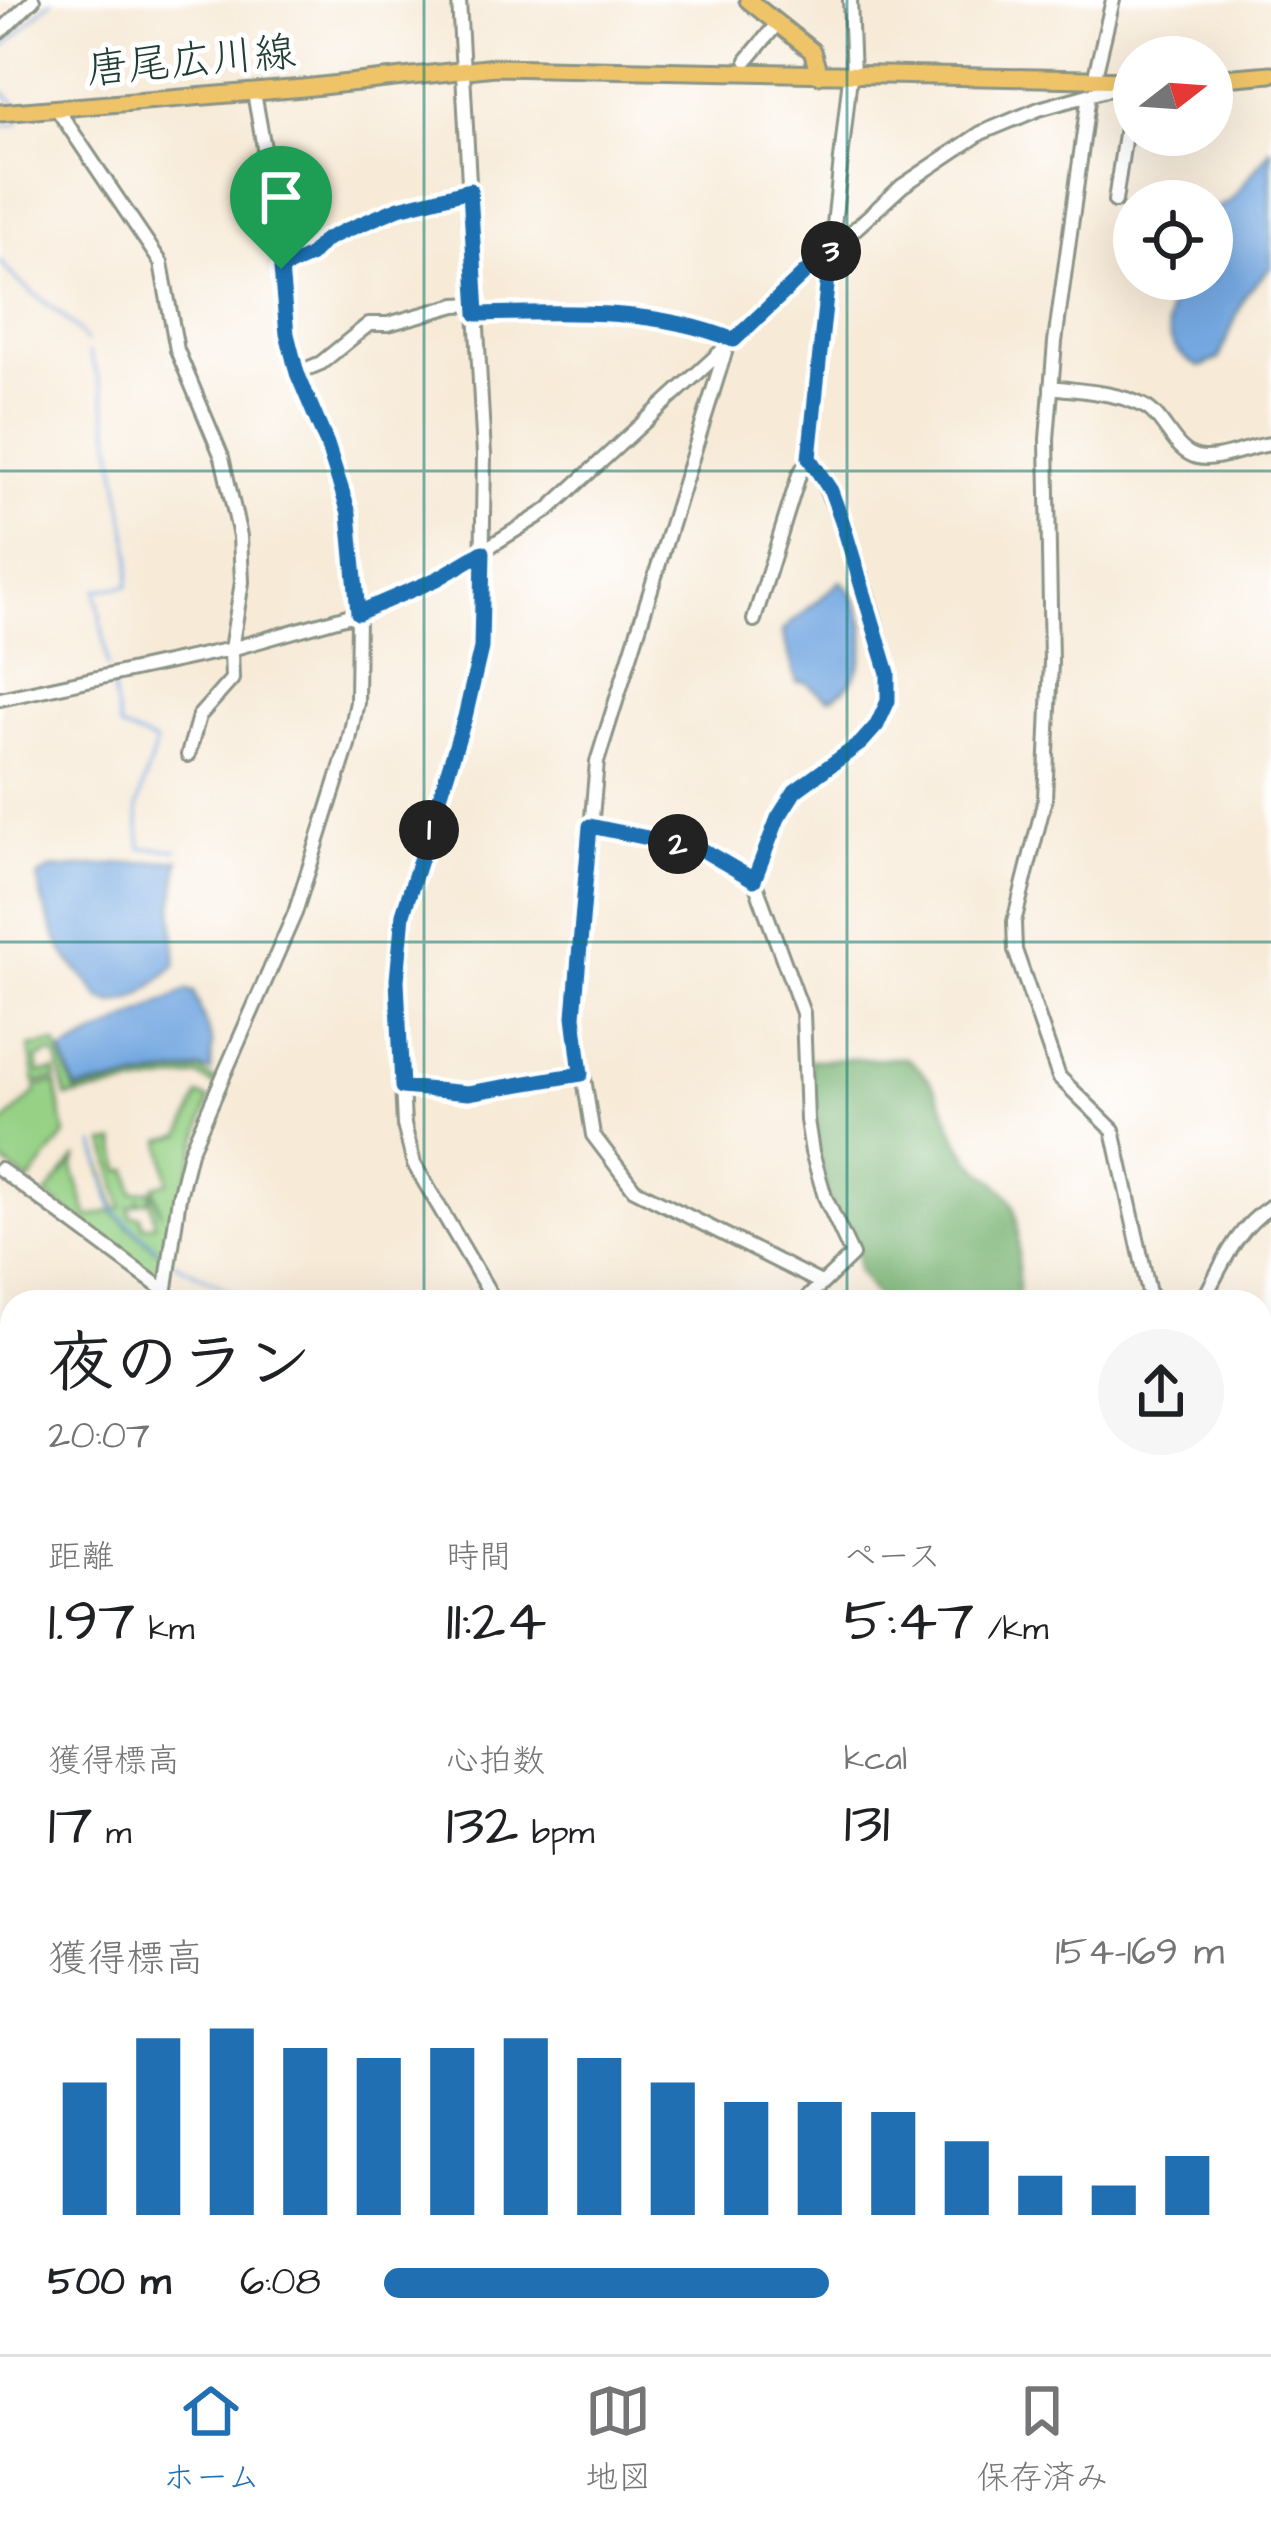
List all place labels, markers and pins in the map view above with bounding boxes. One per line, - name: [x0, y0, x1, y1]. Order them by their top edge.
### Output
- pin: [230, 146, 332, 269]
- pin: 3: [801, 221, 861, 281]
- pin: 1: [399, 800, 459, 860]
- pin: 2: [648, 814, 708, 874]

